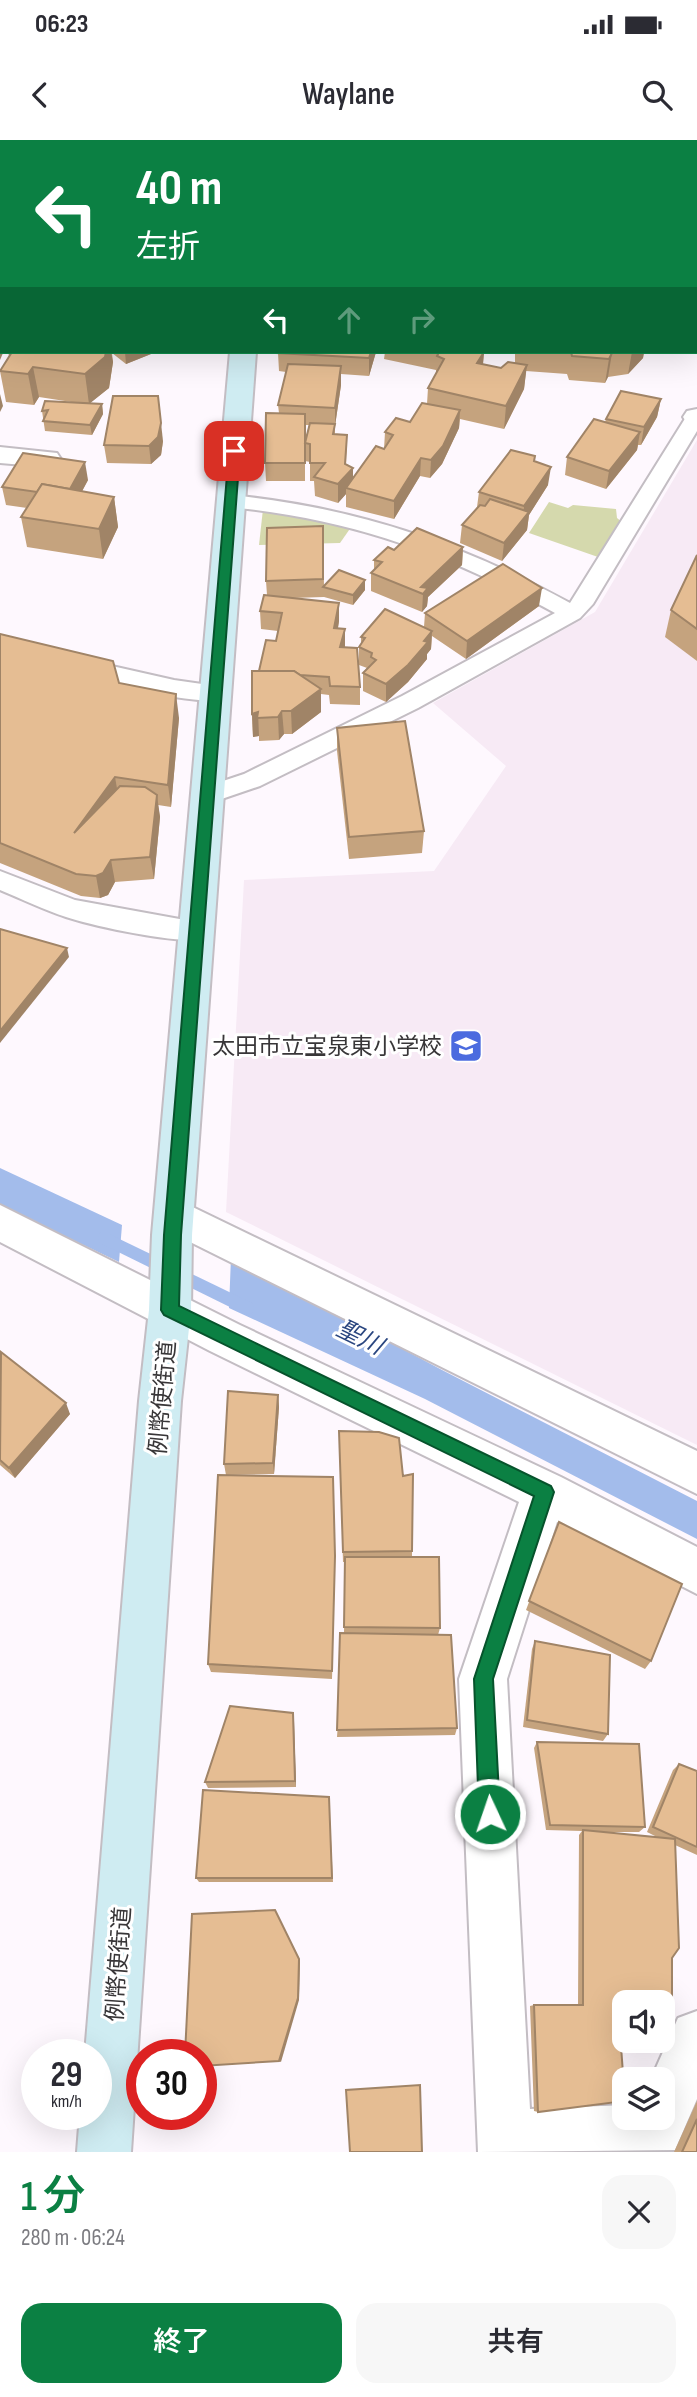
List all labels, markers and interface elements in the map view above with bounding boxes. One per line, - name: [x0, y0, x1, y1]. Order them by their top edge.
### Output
- text: 06:23: [35, 9, 89, 40]
- text: Waylane: [302, 75, 395, 114]
- icon: back: [21, 76, 59, 114]
- icon: search: [638, 76, 676, 114]
- text: 40 m: [136, 160, 222, 219]
- icon: left: [21, 168, 112, 259]
- text: 左折: [136, 228, 200, 267]
- icon: left: [257, 301, 295, 339]
- icon: ahead: [330, 301, 368, 339]
- icon: right: [403, 301, 441, 339]
- pin: [204, 421, 264, 481]
- icon: arrive: [215, 432, 253, 470]
- school or university icon: 太田市立宝泉東小学校: [447, 1027, 485, 1065]
- place label: 太田市立宝泉東小学校: [212, 1033, 442, 1061]
- water label: 聖川: [332, 1314, 390, 1362]
- street label: 例幣使街道: [144, 1340, 182, 1457]
- position arrow: [453, 1777, 527, 1851]
- street label: 例幣使街道: [101, 1906, 137, 2022]
- map controls: [612, 1990, 675, 2130]
- button: sound: [612, 1990, 675, 2053]
- speed limit sign: 30: [126, 2039, 217, 2130]
- text: 29: [51, 2054, 82, 2097]
- button: layers: [612, 2067, 675, 2130]
- text: km/h: [51, 2091, 82, 2112]
- text: 1 分: [21, 2172, 85, 2223]
- button: close: [602, 2175, 676, 2249]
- text: 280 m · 06:24: [21, 2224, 125, 2252]
- button: 終了: [21, 2303, 342, 2383]
- button: 共有: [356, 2303, 676, 2383]

